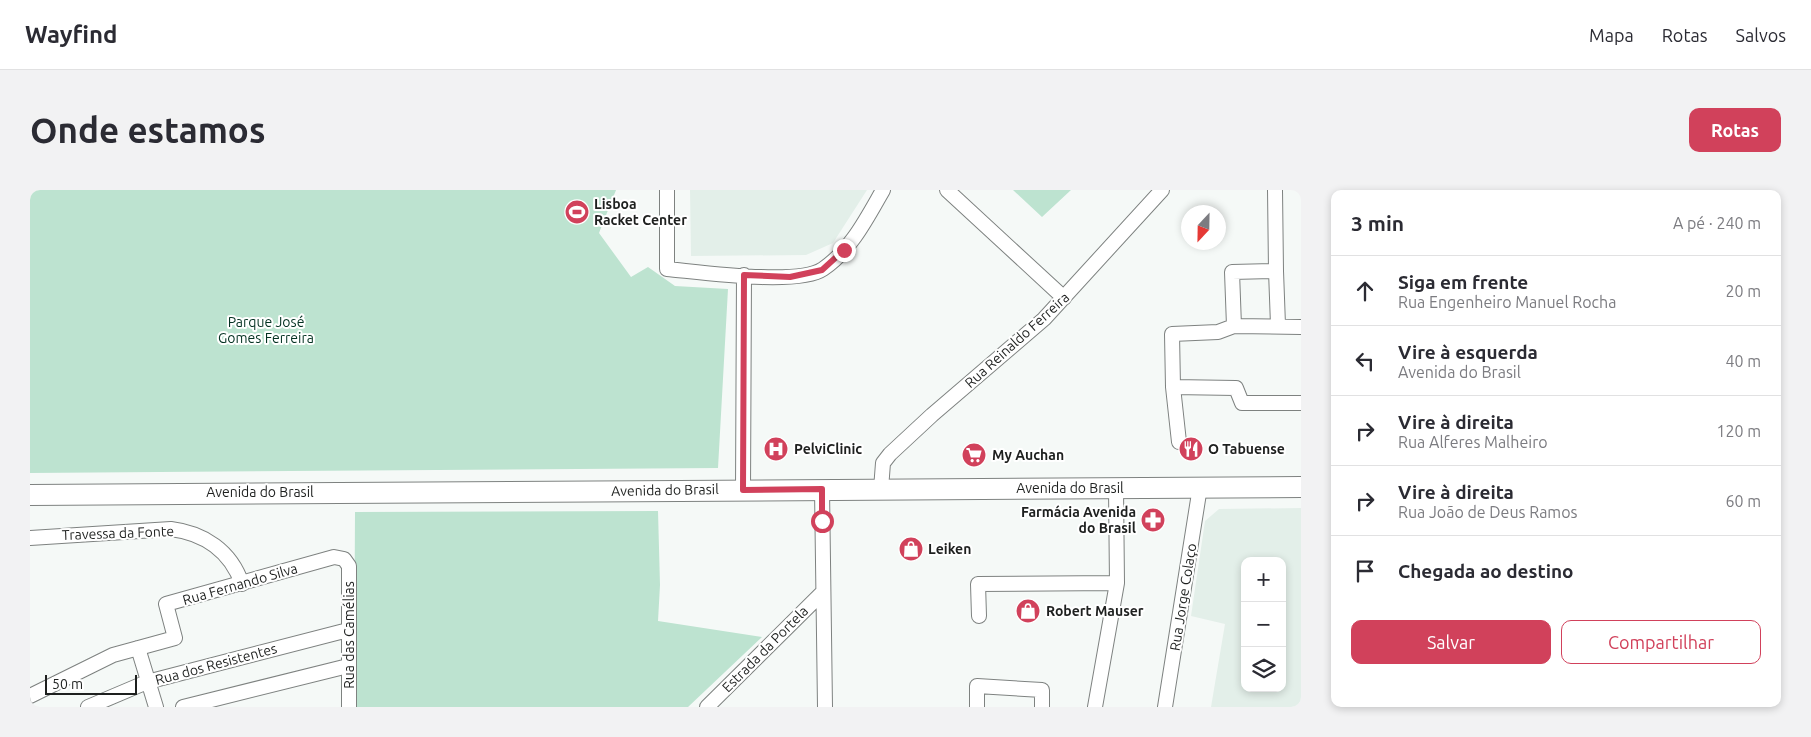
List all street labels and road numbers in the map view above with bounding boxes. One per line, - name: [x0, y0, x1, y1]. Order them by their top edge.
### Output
- street label: Rua Reinaldo Ferreira: [962, 289, 1072, 391]
- street label: Avenida do Brasil: [1016, 480, 1124, 496]
- street label: Avenida do Brasil: [611, 481, 719, 499]
- street label: Avenida do Brasil: [206, 484, 314, 500]
- street label: Travessa da Fonte: [62, 523, 174, 543]
- street label: Rua Jorge Colaço: [1167, 542, 1199, 652]
- street label: Rua Fernando Silva: [181, 560, 299, 608]
- street label: Rua das Camélias: [341, 581, 357, 689]
- street label: Estrada da Portela: [719, 603, 811, 695]
- street label: Rua dos Resistentes: [153, 640, 279, 688]

